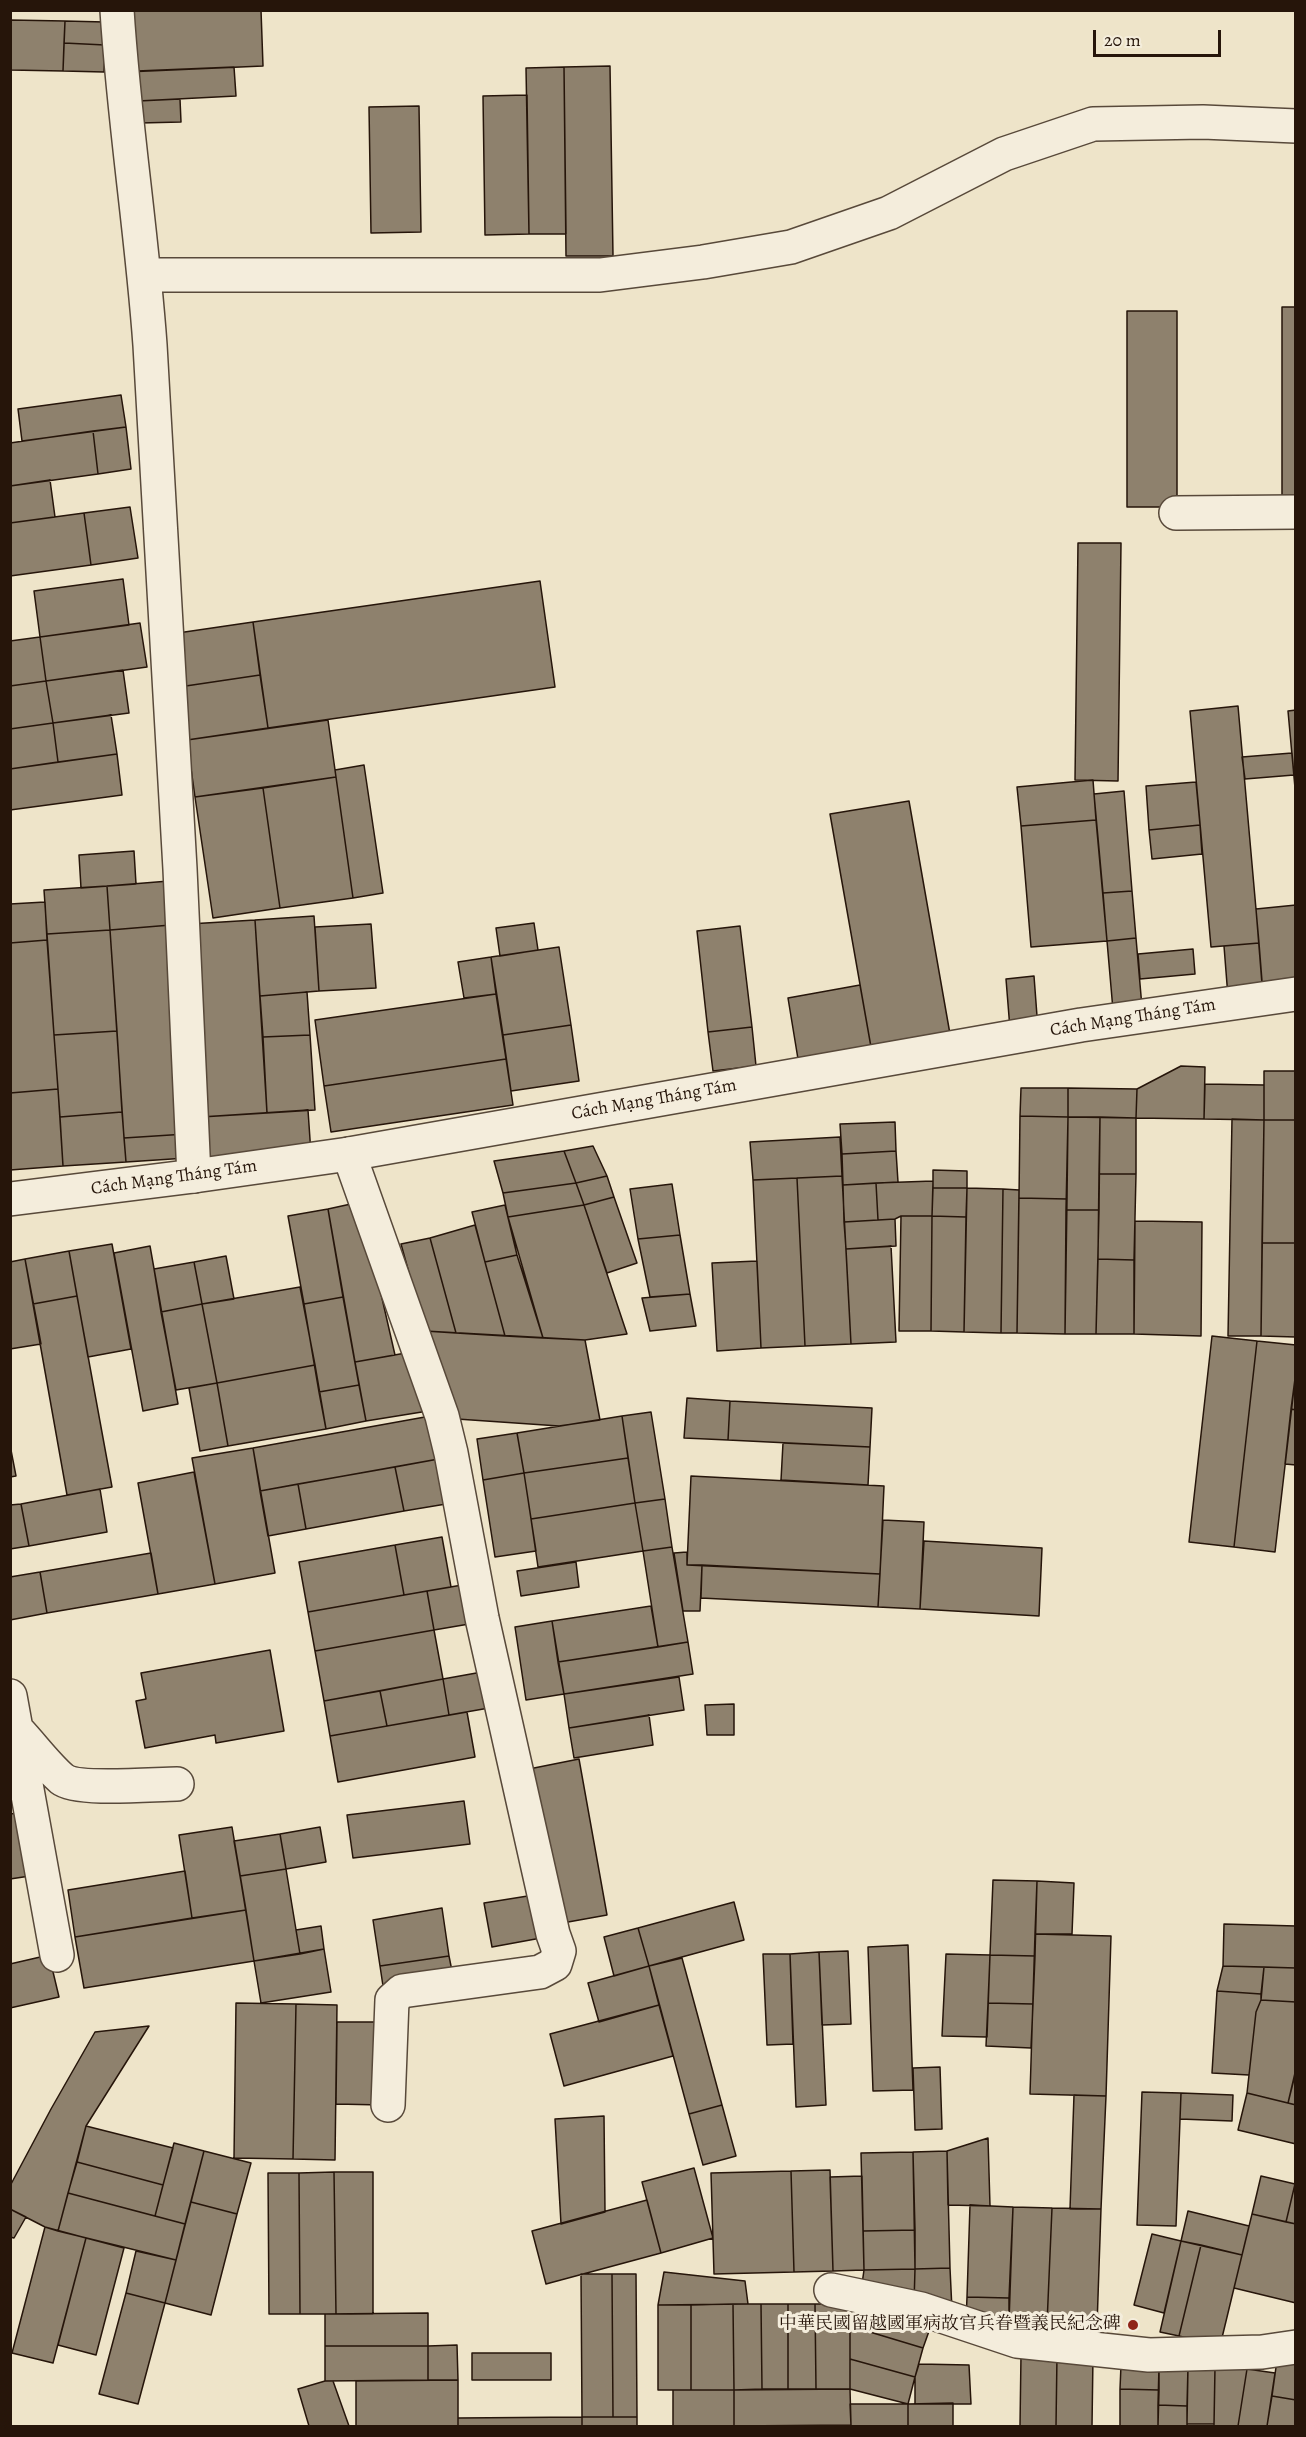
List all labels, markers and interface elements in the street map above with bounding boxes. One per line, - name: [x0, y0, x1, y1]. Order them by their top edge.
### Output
- scale bar: [1096, 18, 1224, 56]
- text: 20 m: [1104, 28, 1141, 52]
- street label: Cách Mạng Tháng Tám: [1049, 994, 1217, 1042]
- street label: Cách Mạng Tháng Tám: [570, 1075, 738, 1125]
- street label: Cách Mạng Tháng Tám: [90, 1156, 258, 1200]
- place label: 中華民國留越國軍病故官兵眷暨義民紀念碑: [779, 2314, 1121, 2336]
- marker: 中華民國留越國軍病故官兵眷暨義民紀念碑: [1126, 2318, 1140, 2332]

